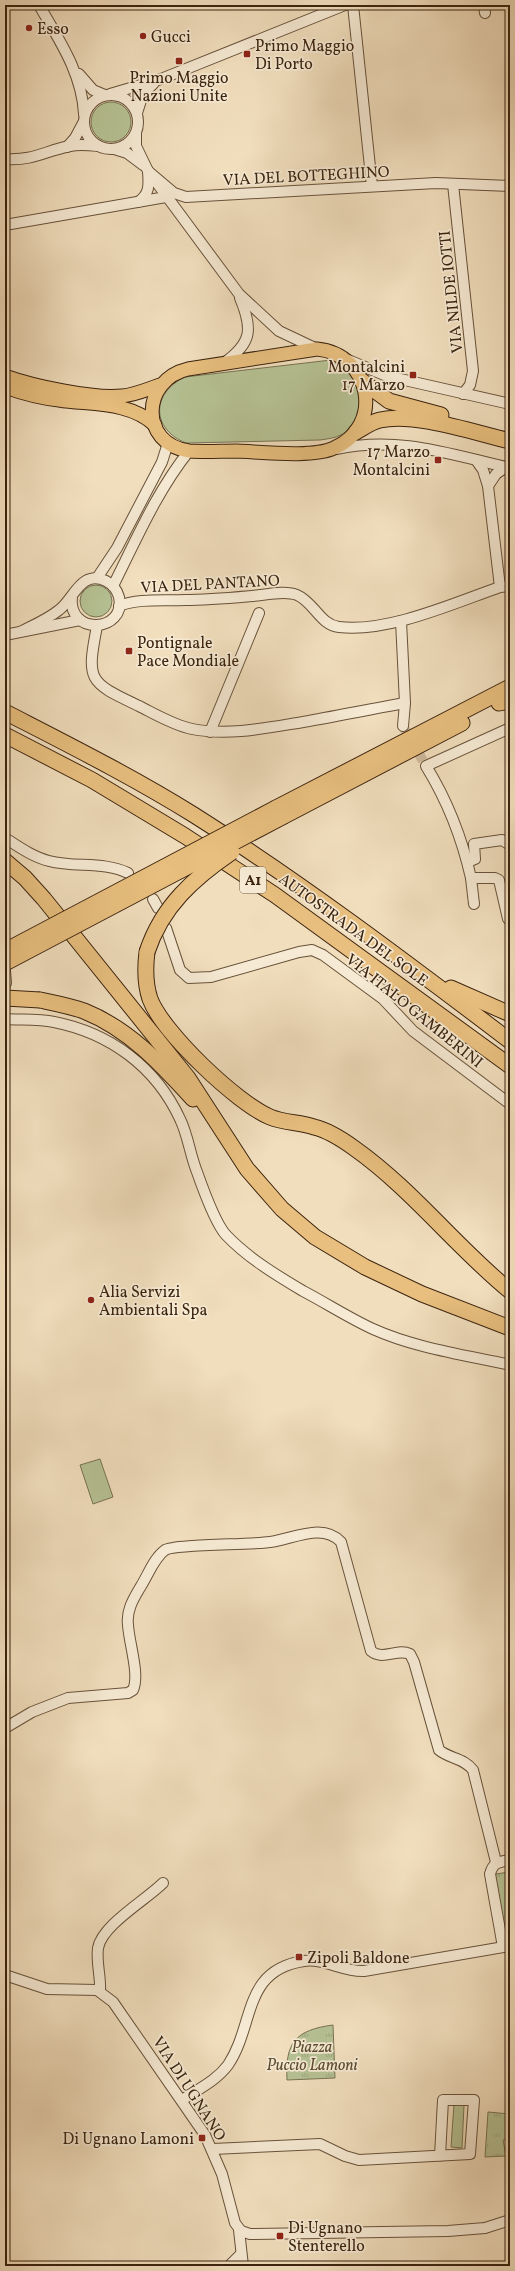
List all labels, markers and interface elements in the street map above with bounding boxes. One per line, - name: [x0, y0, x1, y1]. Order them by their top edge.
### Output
- place label: Esso: [37, 19, 69, 41]
- marker: Esso: [24, 23, 34, 33]
- place label: Gucci: [151, 27, 191, 49]
- marker: Gucci: [138, 31, 148, 41]
- place label: Primo Maggio Di Porto: [255, 36, 354, 76]
- marker: Primo Maggio Di Porto: [242, 49, 252, 59]
- marker: Primo Maggio Nazioni Unite: [174, 56, 184, 66]
- place label: Primo Maggio Nazioni Unite: [129, 68, 229, 108]
- street label: VIA DEL BOTTEGHINO: [222, 162, 390, 192]
- street label: VIA NILDE IOTTI: [435, 229, 469, 354]
- place label: Montalcini 17 Marzo: [328, 357, 405, 397]
- marker: Montalcini 17 Marzo: [408, 370, 418, 380]
- place label: 17 Marzo Montalcini: [353, 442, 430, 482]
- marker: 17 Marzo Montalcini: [433, 455, 443, 465]
- street label: VIA DEL PANTANO: [140, 570, 281, 600]
- place label: Pontignale Pace Mondiale: [137, 633, 239, 673]
- marker: Pontignale Pace Mondiale: [124, 646, 134, 656]
- road number: A1: [240, 867, 266, 893]
- street label: AUTOSTRADA DEL SOLE: [274, 869, 432, 992]
- street label: VIA ITALO GAMBERINI: [340, 949, 487, 1074]
- place label: Alia Servizi Ambientali Spa: [99, 1282, 208, 1322]
- marker: Alia Servizi Ambientali Spa: [86, 1295, 96, 1305]
- place label: Zipoli Baldone: [307, 1948, 410, 1970]
- marker: Zipoli Baldone: [294, 1952, 304, 1962]
- street label: VIA DI UGNANO: [146, 2033, 231, 2146]
- park label: Piazza Puccio Lamoni: [266, 2037, 359, 2077]
- place label: Di Ugnano Lamoni: [63, 2129, 194, 2151]
- marker: Di Ugnano Lamoni: [197, 2133, 207, 2143]
- place label: Di Ugnano Stenterello: [288, 2218, 365, 2258]
- marker: Di Ugnano Stenterello: [275, 2231, 285, 2241]

